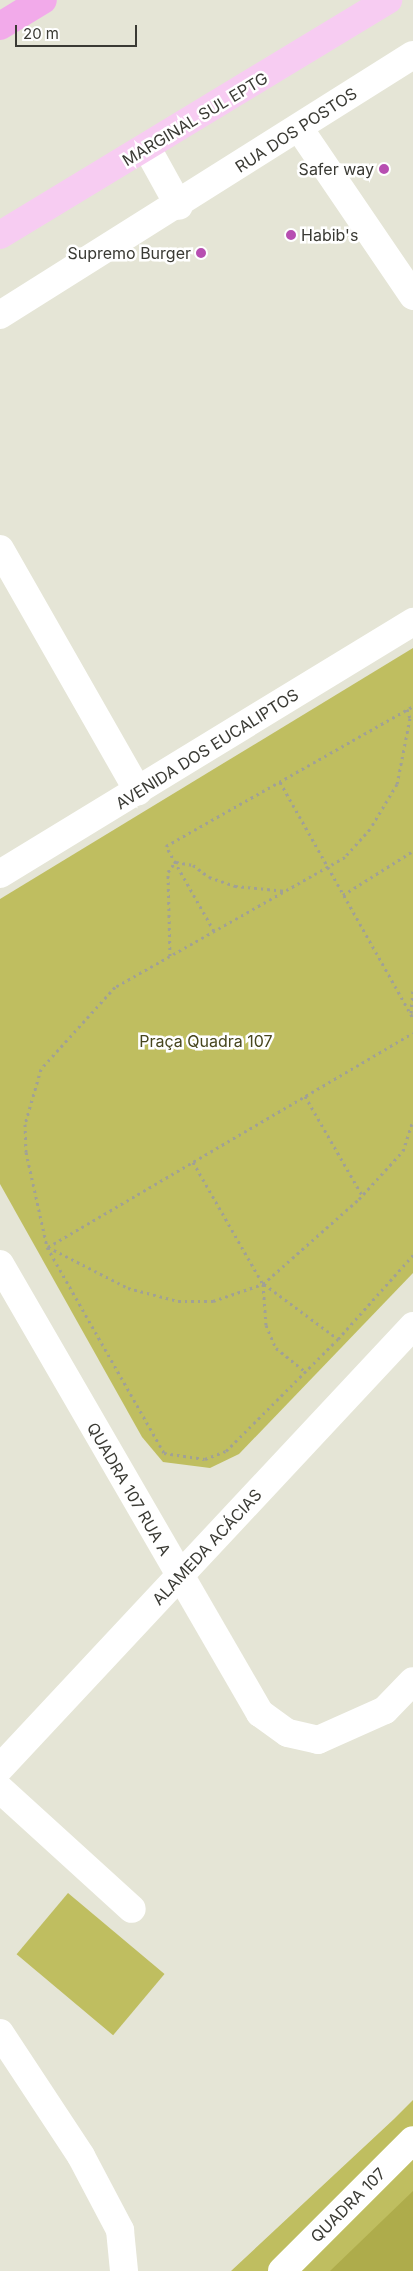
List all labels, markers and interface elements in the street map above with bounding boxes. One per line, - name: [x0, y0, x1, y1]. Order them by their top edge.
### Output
- scale bar: [18, 15, 140, 47]
- text: 20 m: [23, 24, 59, 43]
- street label: MARGINAL SUL EPTG: [119, 68, 271, 170]
- street label: RUA DOS POSTOS: [232, 84, 360, 176]
- place label: Safer way: [299, 159, 374, 179]
- marker: Safer way: [378, 163, 390, 175]
- place label: Habib's: [301, 225, 358, 245]
- marker: Habib's: [285, 229, 297, 241]
- place label: Supremo Burger: [67, 243, 191, 263]
- marker: Supremo Burger: [195, 247, 207, 259]
- street label: AVENIDA DOS EUCALIPTOS: [112, 685, 302, 813]
- park label: Praça Quadra 107: [139, 1031, 273, 1051]
- street label: QUADRA 107 RUA A: [83, 1419, 175, 1559]
- street label: ALAMEDA ACÁCIAS: [148, 1485, 266, 1609]
- street label: QUADRA 107: [307, 2164, 389, 2246]

